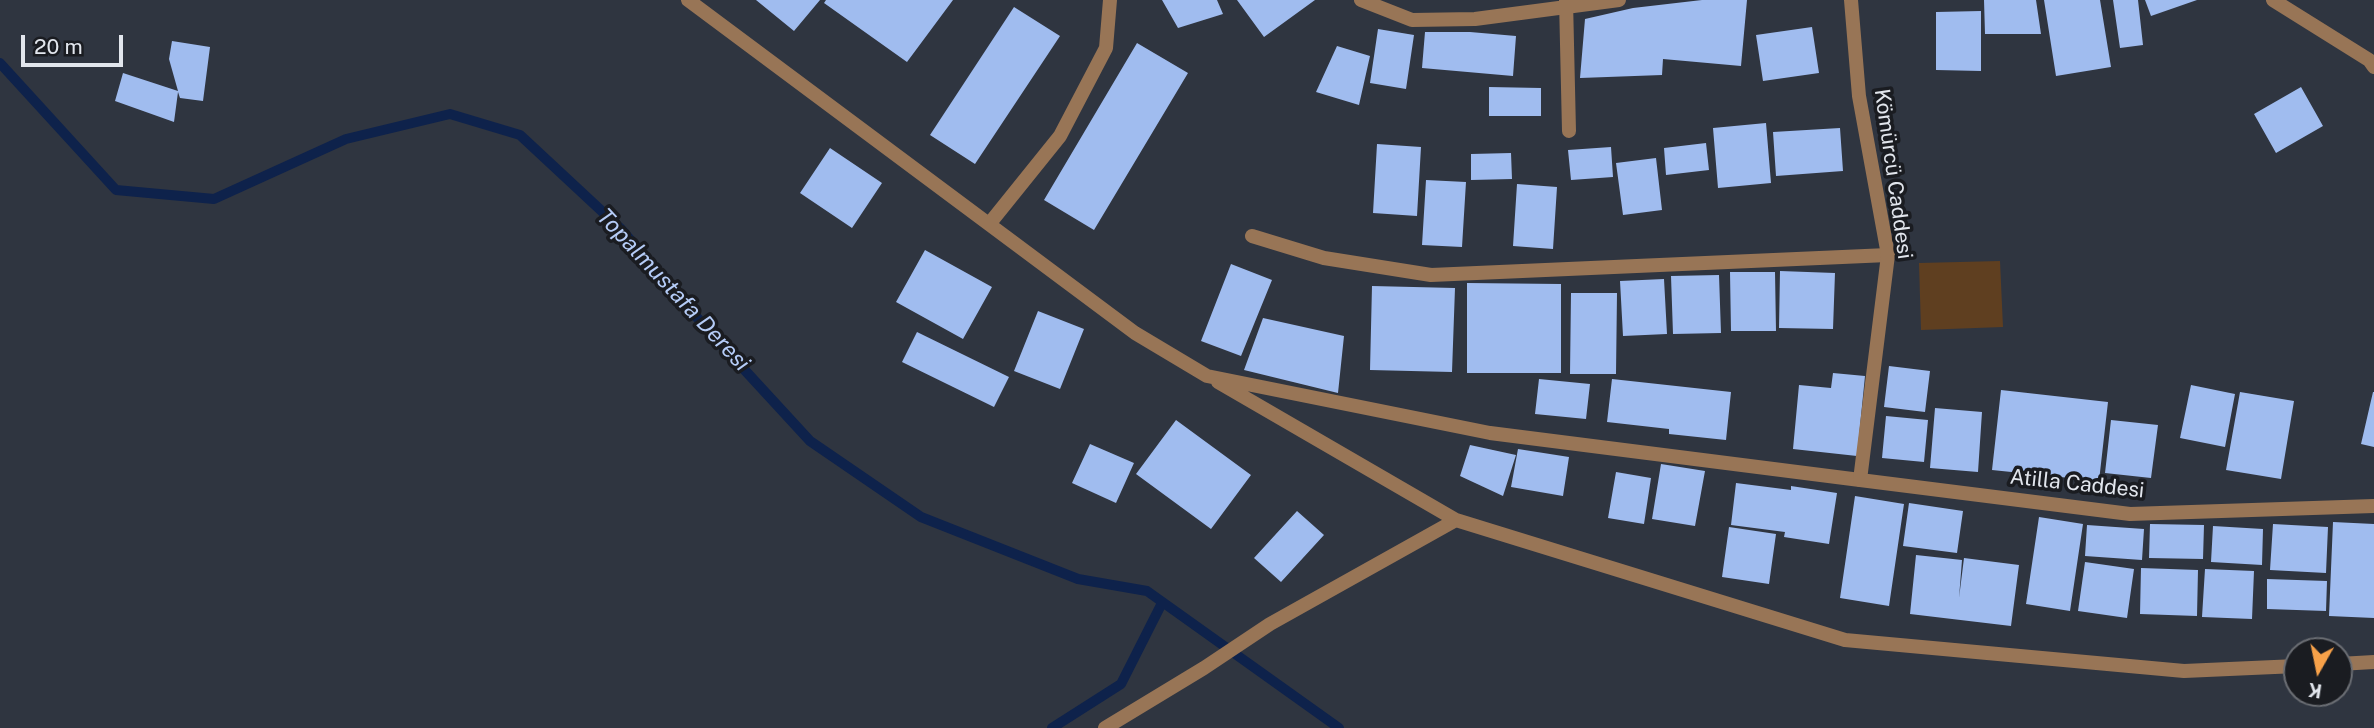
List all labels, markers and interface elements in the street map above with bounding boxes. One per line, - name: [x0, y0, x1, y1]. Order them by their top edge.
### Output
- scale bar: [24, 21, 126, 65]
- text: 20 m: [34, 34, 83, 59]
- street label: Kömürcü Caddesi: [1869, 87, 1917, 261]
- water label: Topalmustafa Deresi: [591, 203, 755, 377]
- street label: Atilla Caddesi: [2009, 464, 2145, 504]
- north arrow: [2283, 637, 2353, 707]
- text: K: [2307, 679, 2323, 703]

